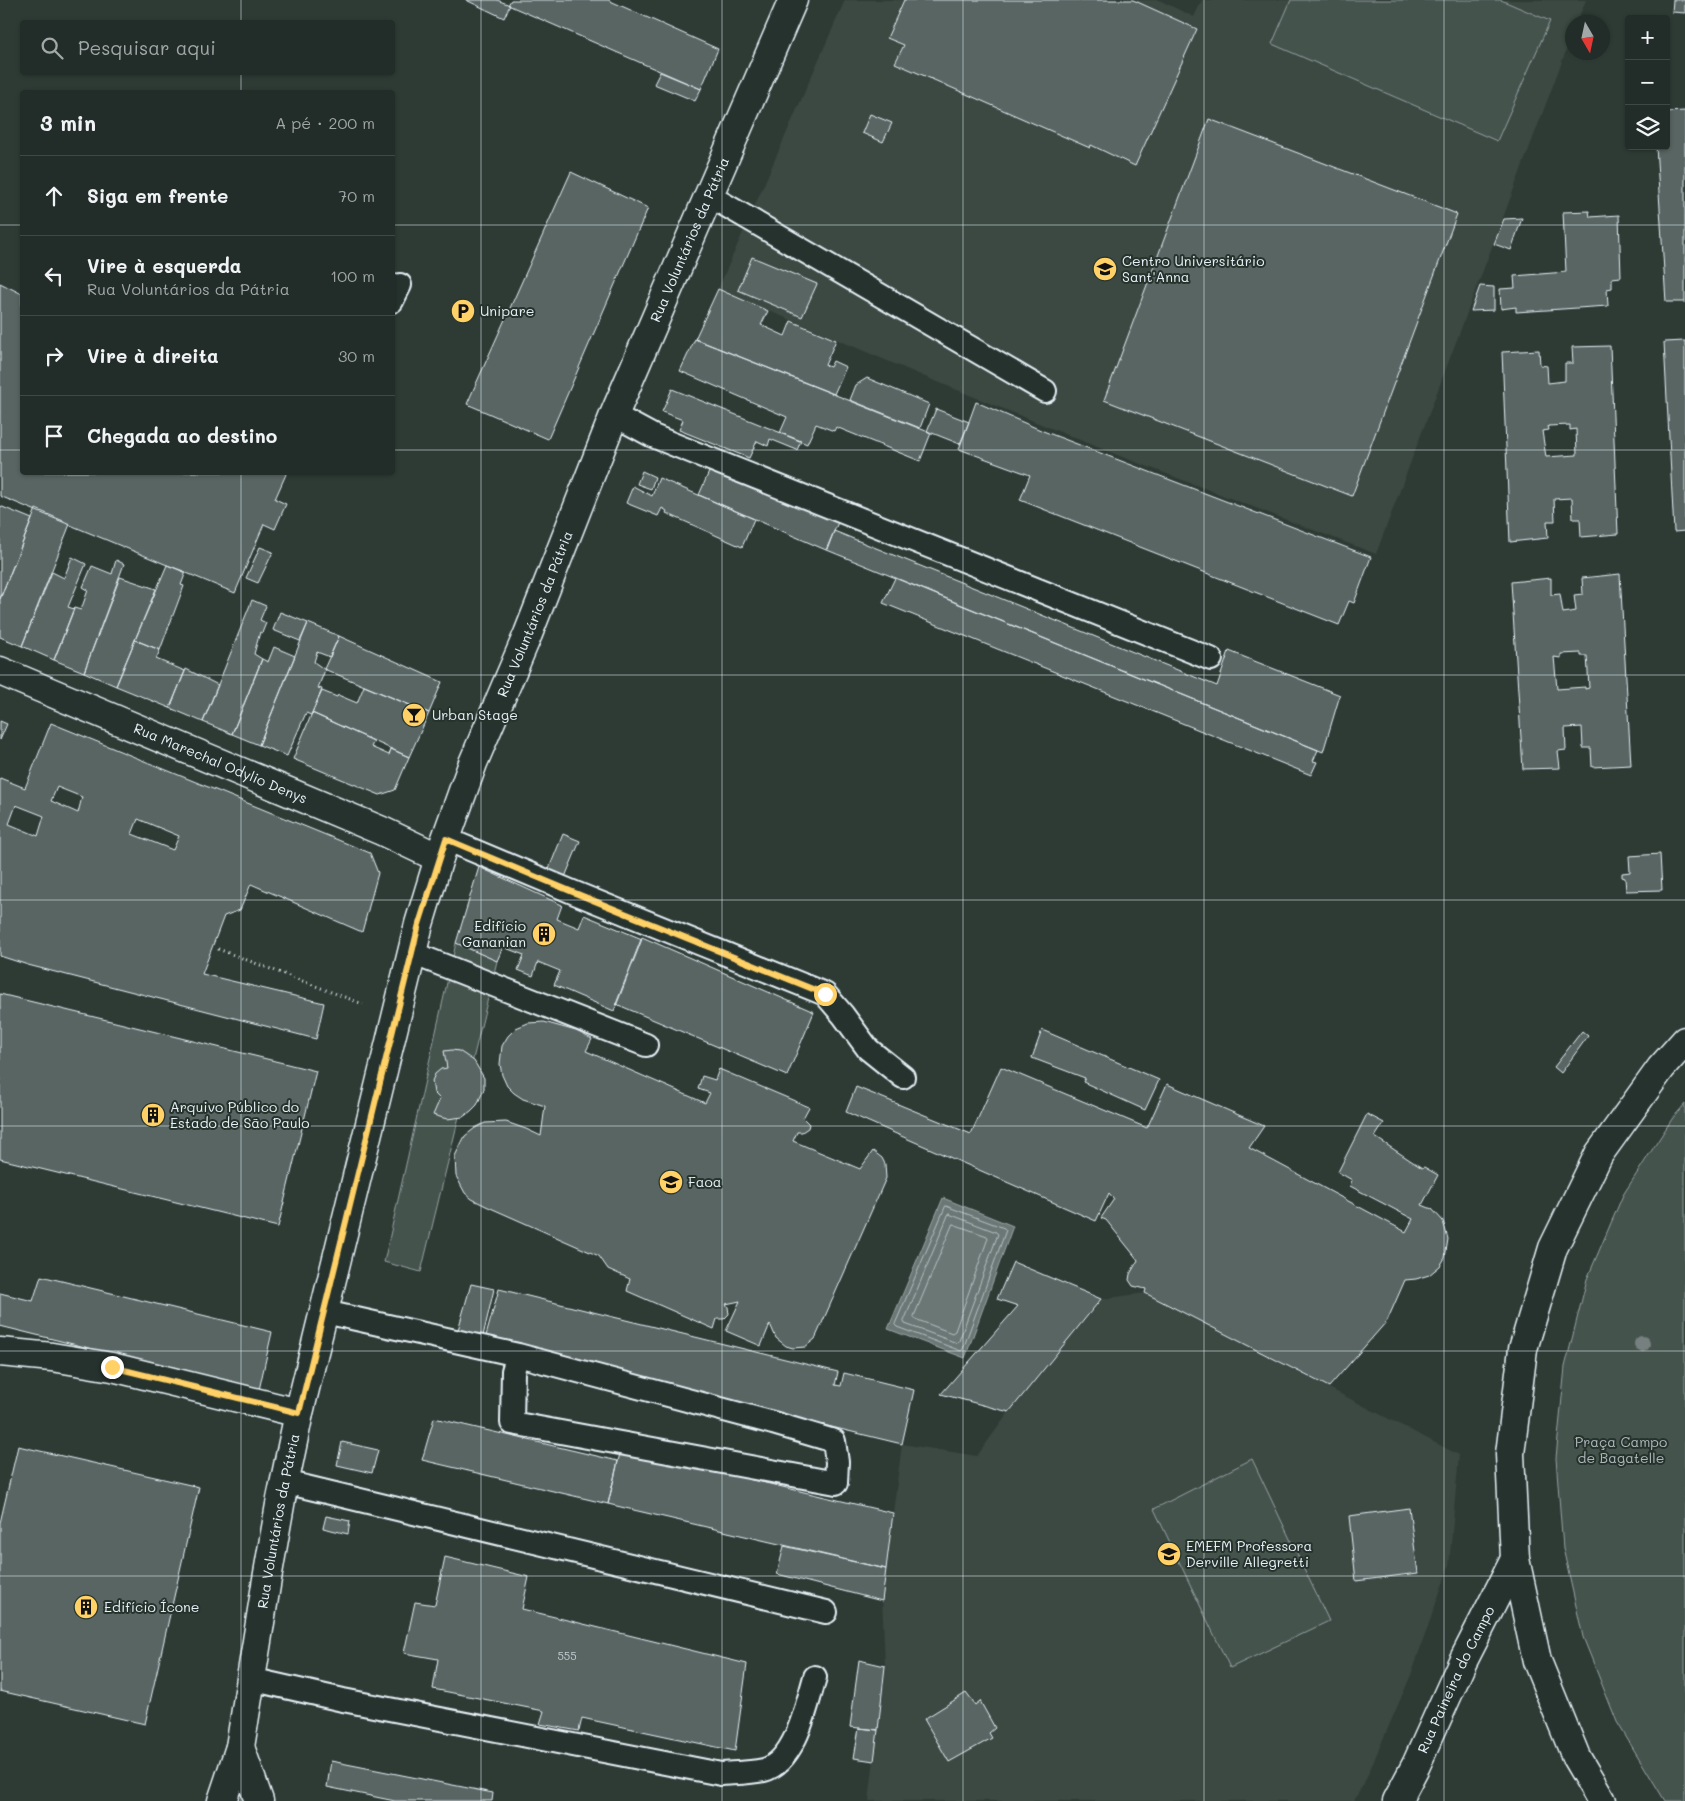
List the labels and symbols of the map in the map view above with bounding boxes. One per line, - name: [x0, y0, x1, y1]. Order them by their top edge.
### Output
- north arrow: [1565, 15, 1610, 60]
- street label: Rua Voluntários da Pátria: [645, 154, 733, 325]
- place label: Centro Universitário Sant'Anna: [1122, 251, 1264, 286]
- school or university icon: Centro Universitário Sant'Anna: [1092, 256, 1118, 282]
- parking icon: Unipare: [450, 298, 476, 324]
- place label: Unipare: [480, 301, 534, 320]
- street label: Rua Voluntários da Pátria: [492, 528, 577, 700]
- bar icon: Urban Stage: [401, 702, 427, 728]
- place label: Urban Stage: [432, 705, 518, 724]
- street label: Rua Marechal Odylio Denys: [131, 718, 310, 808]
- place label: Edifício Gananian: [462, 916, 526, 951]
- building icon: Edifício Gananian: [531, 921, 557, 947]
- route start: [814, 983, 837, 1006]
- place label: Arquivo Público do Estado de São Paulo: [170, 1097, 310, 1132]
- building icon: Arquivo Público do Estado de São Paulo: [140, 1102, 166, 1128]
- school or university icon: Faoa: [658, 1169, 684, 1195]
- place label: Faoa: [688, 1172, 722, 1191]
- route end: [101, 1356, 124, 1379]
- street label: Rua Voluntários da Pátria: [252, 1432, 303, 1610]
- park label: Praça Campo de Bagatelle: [1575, 1432, 1667, 1467]
- place label: EMEFM Professora Derville Allegretti: [1186, 1536, 1312, 1571]
- school or university icon: EMEFM Professora Derville Allegretti: [1156, 1541, 1182, 1567]
- building icon: Edifício Ícone: [73, 1594, 99, 1620]
- place label: Edifício Ícone: [104, 1597, 199, 1616]
- street label: Rua Paineira do Campo: [1413, 1602, 1499, 1756]
- house number: 555: [557, 1648, 577, 1663]

